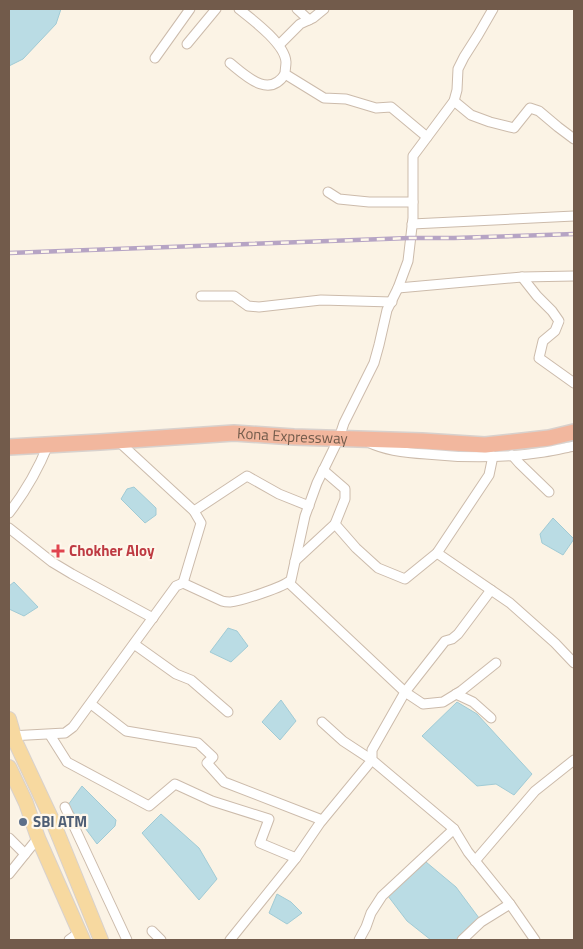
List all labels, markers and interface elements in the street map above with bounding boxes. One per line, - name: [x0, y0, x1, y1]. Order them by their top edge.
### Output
- street label: Kona Expressway: [236, 421, 348, 450]
- place label: Chokher Aloy: [69, 539, 155, 562]
- marker: Chokher Aloy: [51, 544, 65, 558]
- place label: SBI ATM: [33, 810, 87, 833]
- marker: SBI ATM: [17, 816, 29, 828]

